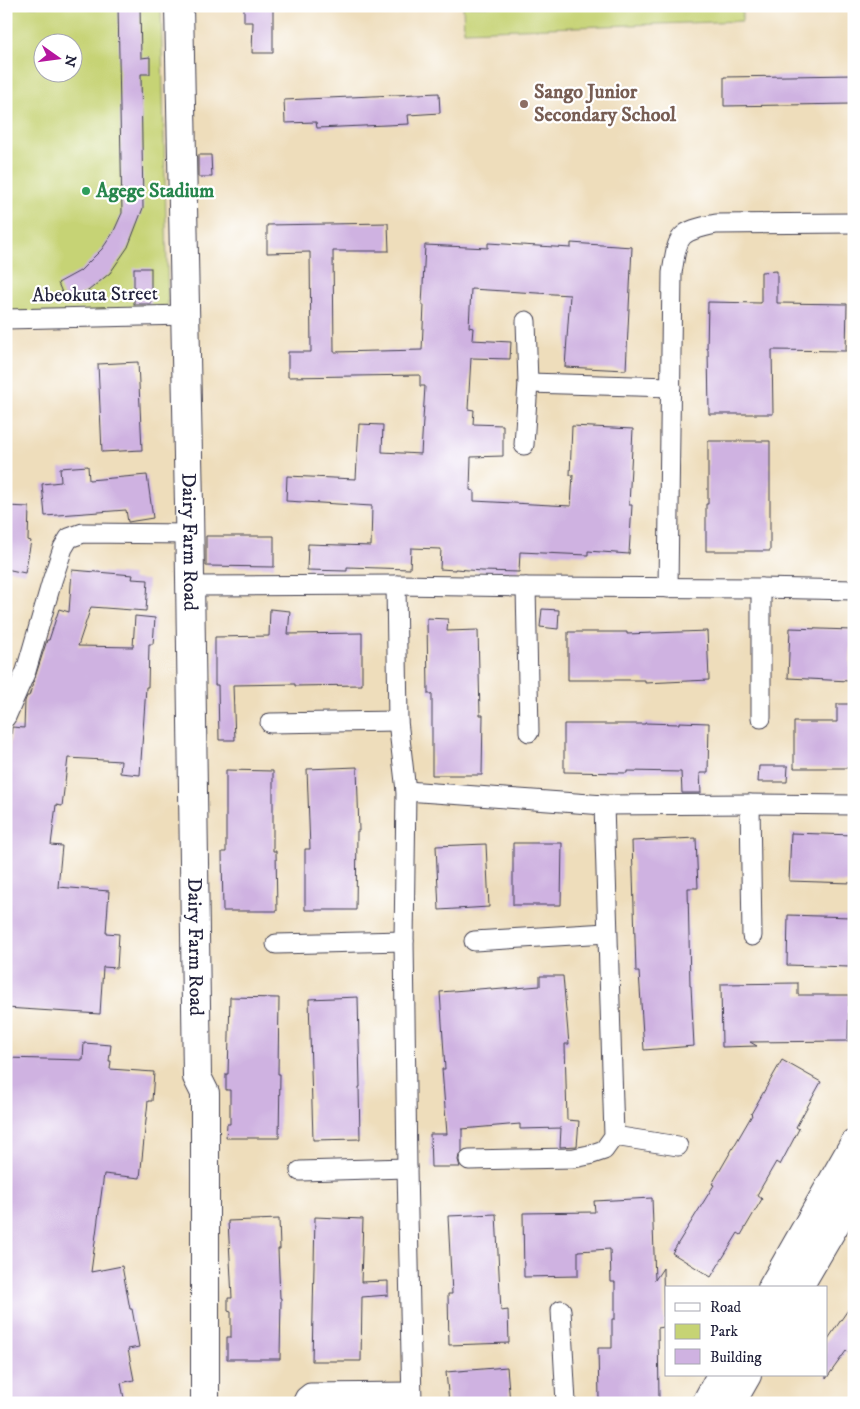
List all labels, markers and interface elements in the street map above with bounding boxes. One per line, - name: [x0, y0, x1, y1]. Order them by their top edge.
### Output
- north arrow: [32, 32, 82, 82]
- text: N: [59, 53, 80, 69]
- place label: Sango Junior Secondary School: [534, 80, 677, 128]
- marker: Sango Junior Secondary School: [518, 98, 530, 110]
- place label: Agege Stadium: [95, 179, 214, 204]
- marker: Agege Stadium: [80, 185, 92, 197]
- street label: Abeokuta Street: [32, 281, 158, 309]
- street label: Dairy Farm Road: [176, 473, 203, 611]
- street label: Dairy Farm Road: [182, 878, 209, 1016]
- legend: [665, 1286, 828, 1376]
- text: Road: [710, 1298, 742, 1317]
- text: Park: [710, 1322, 739, 1341]
- text: Building: [710, 1348, 762, 1367]

